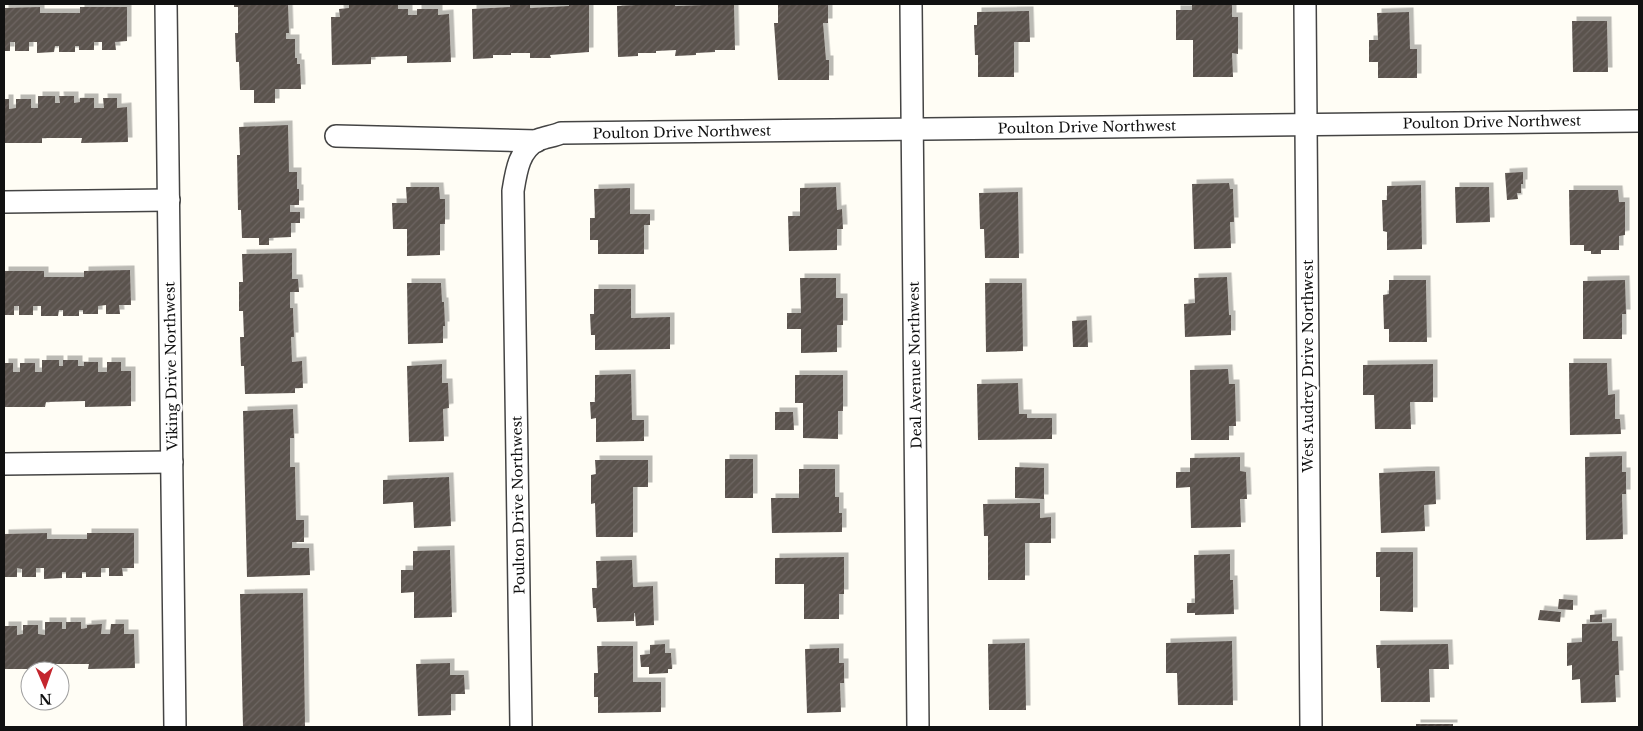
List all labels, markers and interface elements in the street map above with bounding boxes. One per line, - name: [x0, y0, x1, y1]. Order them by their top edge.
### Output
- street label: Poulton Drive Northwest: [1403, 111, 1582, 133]
- street label: Poulton Drive Northwest: [998, 116, 1177, 138]
- street label: Poulton Drive Northwest: [593, 121, 772, 143]
- street label: West Audrey Drive Northwest: [1299, 259, 1317, 473]
- street label: Deal Avenue Northwest: [905, 280, 925, 449]
- street label: Viking Drive Northwest: [161, 281, 181, 452]
- street label: Poulton Drive Northwest: [507, 415, 529, 594]
- north arrow: [20, 661, 70, 711]
- text: N: [39, 690, 52, 708]

